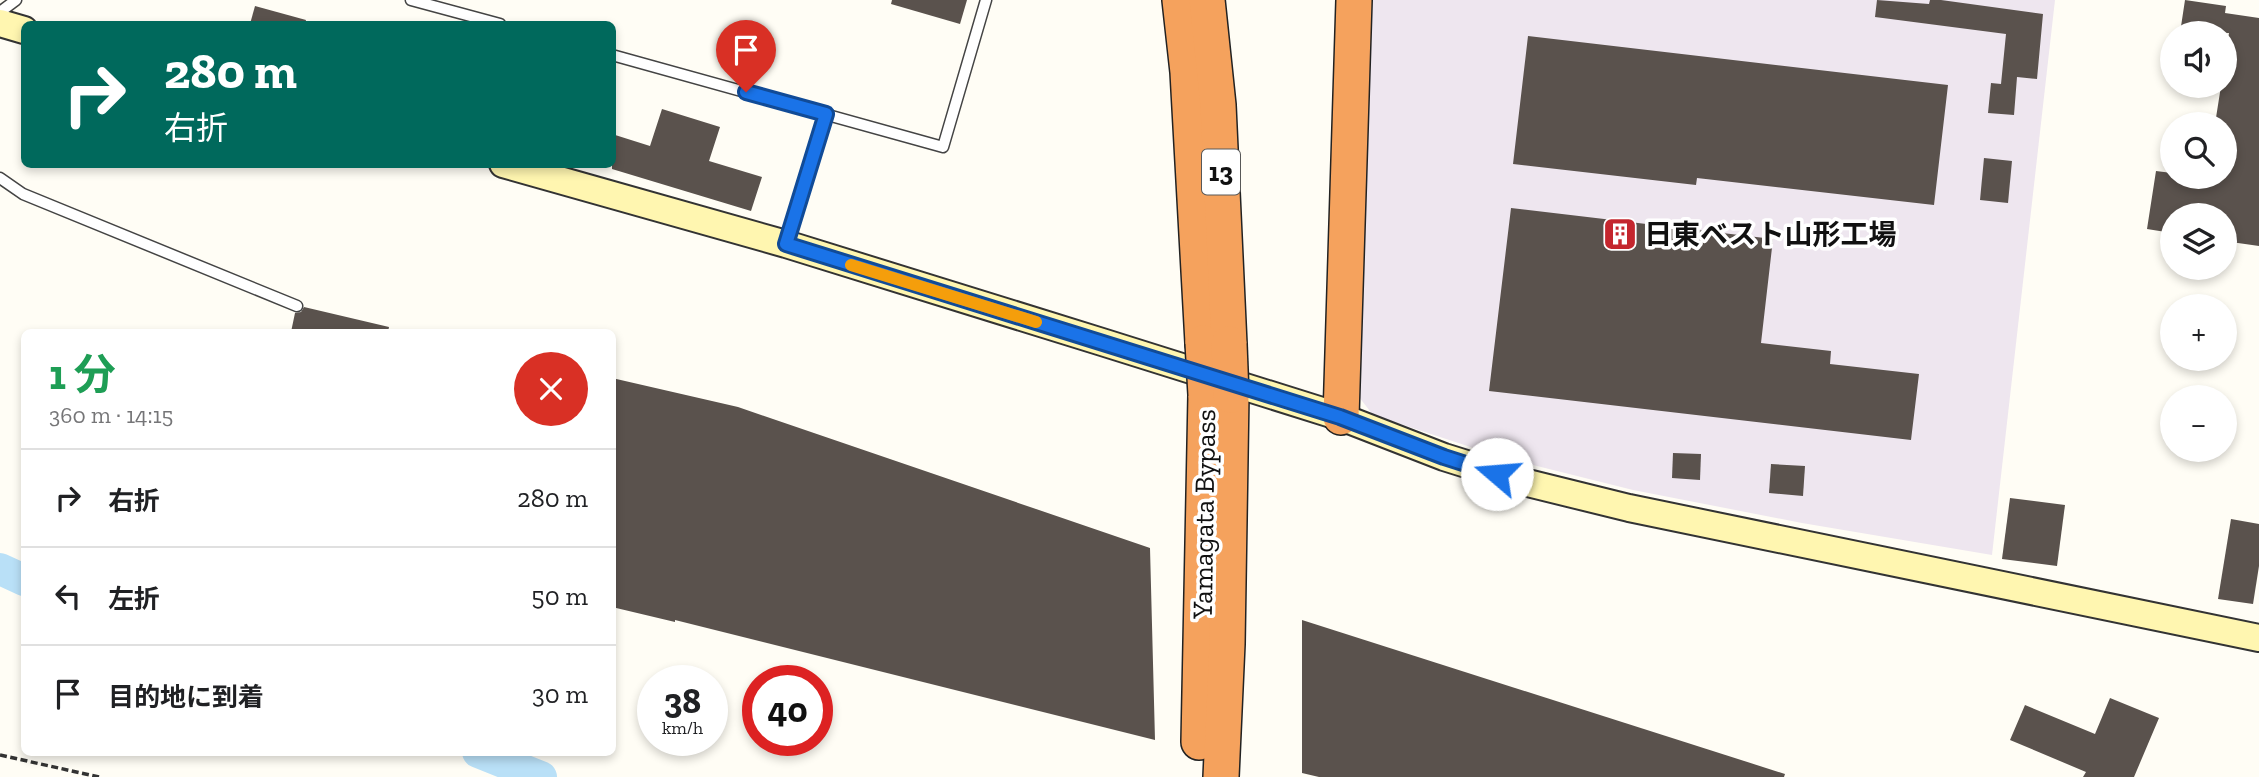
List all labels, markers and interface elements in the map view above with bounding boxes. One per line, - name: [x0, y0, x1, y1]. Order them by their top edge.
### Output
- pin: [716, 20, 776, 92]
- map controls: [2160, 21, 2237, 462]
- button: sound: [2160, 21, 2237, 98]
- icon: arrive: [727, 31, 765, 69]
- text: 280 m: [164, 42, 297, 101]
- icon: right: [49, 49, 140, 140]
- text: 右折: [164, 109, 228, 147]
- button: search: [2160, 112, 2237, 189]
- road number: 13: [1202, 150, 1240, 195]
- button: layers: [2160, 203, 2237, 280]
- building icon: 日東ベスト山形工場: [1601, 215, 1639, 253]
- place label: 日東ベスト山形工場: [1644, 218, 1897, 251]
- button: +: [2160, 294, 2237, 371]
- text: 1 分: [49, 349, 116, 400]
- button: close: [514, 352, 588, 426]
- button: −: [2160, 385, 2237, 462]
- text: 360 m · 14:15: [49, 401, 173, 429]
- street label: Yamagata Bypass: [1186, 409, 1222, 620]
- position arrow: [1460, 437, 1534, 511]
- icon: right: [49, 479, 87, 517]
- text: 280 m: [517, 482, 588, 514]
- text: 右折: [108, 485, 160, 517]
- icon: left: [49, 577, 87, 615]
- text: 50 m: [531, 580, 588, 612]
- text: 左折: [108, 583, 160, 615]
- speed limit sign: 40: [742, 665, 833, 756]
- icon: arrive: [49, 675, 87, 713]
- text: 30 m: [532, 678, 588, 710]
- text: 38: [664, 680, 701, 722]
- text: 目的地に到着: [108, 681, 264, 713]
- text: km/h: [662, 717, 703, 739]

